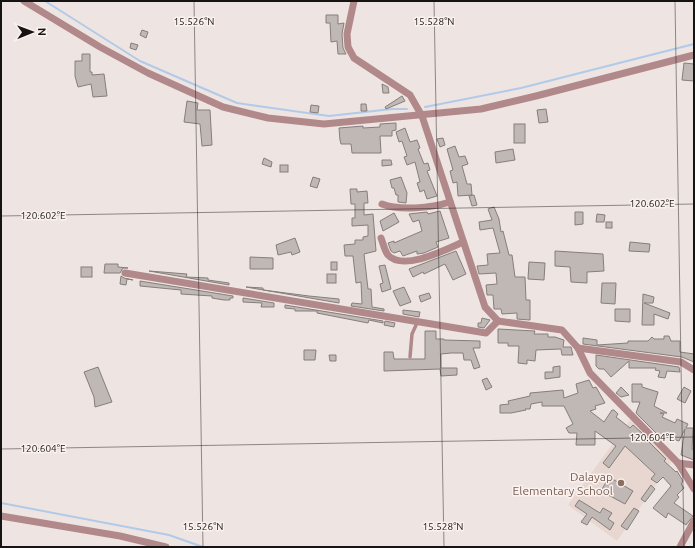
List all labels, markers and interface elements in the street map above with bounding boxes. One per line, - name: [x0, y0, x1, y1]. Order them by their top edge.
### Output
- north arrow: [12, 12, 52, 52]
- text: 15.526°N: [173, 16, 215, 27]
- text: 15.528°N: [413, 16, 455, 27]
- text: N: [36, 28, 48, 36]
- text: 120.602°E: [629, 198, 675, 209]
- text: 120.602°E: [20, 210, 66, 221]
- text: 120.604°E: [629, 432, 675, 443]
- text: 120.604°E: [20, 443, 66, 454]
- place label: Dalayap Elementary School: [513, 470, 613, 497]
- marker: Dalayap Elementary School: [616, 478, 626, 488]
- text: 15.526°N: [182, 521, 224, 532]
- text: 15.528°N: [422, 521, 464, 532]

